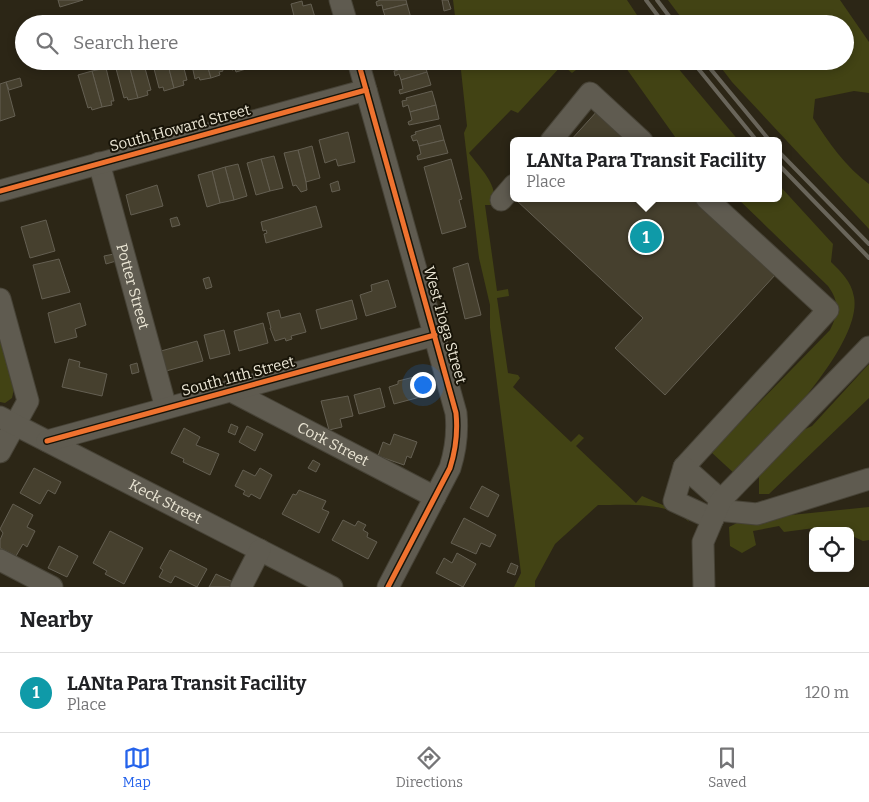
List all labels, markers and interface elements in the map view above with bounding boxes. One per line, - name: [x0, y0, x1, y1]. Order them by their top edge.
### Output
- search box: [15, 15, 854, 70]
- icon: search: [33, 29, 61, 57]
- text: Search here: [73, 31, 178, 54]
- street label: South Howard Street: [108, 100, 253, 155]
- popup: [510, 137, 782, 202]
- text: LANta Para Transit Facility: [526, 149, 766, 172]
- text: Place: [526, 172, 565, 191]
- pin: 1: [630, 218, 662, 256]
- street label: Potter Street: [112, 242, 153, 332]
- street label: West Tioga Street: [420, 264, 471, 386]
- street label: South 11th Street: [179, 352, 297, 400]
- your location: [410, 372, 436, 398]
- street label: Cork Street: [294, 418, 372, 470]
- street label: Keck Street: [126, 476, 206, 528]
- map controls: [809, 527, 854, 572]
- button: locate: [809, 527, 854, 572]
- text: Nearby: [20, 607, 93, 633]
- text: LANta Para Transit Facility: [67, 672, 306, 695]
- text: 1: [33, 683, 39, 702]
- text: 120 m: [805, 683, 849, 702]
- text: Place: [67, 695, 106, 714]
- tab: Map: [122, 744, 151, 791]
- tab: Directions: [396, 744, 463, 791]
- tab: Saved: [708, 744, 747, 791]

